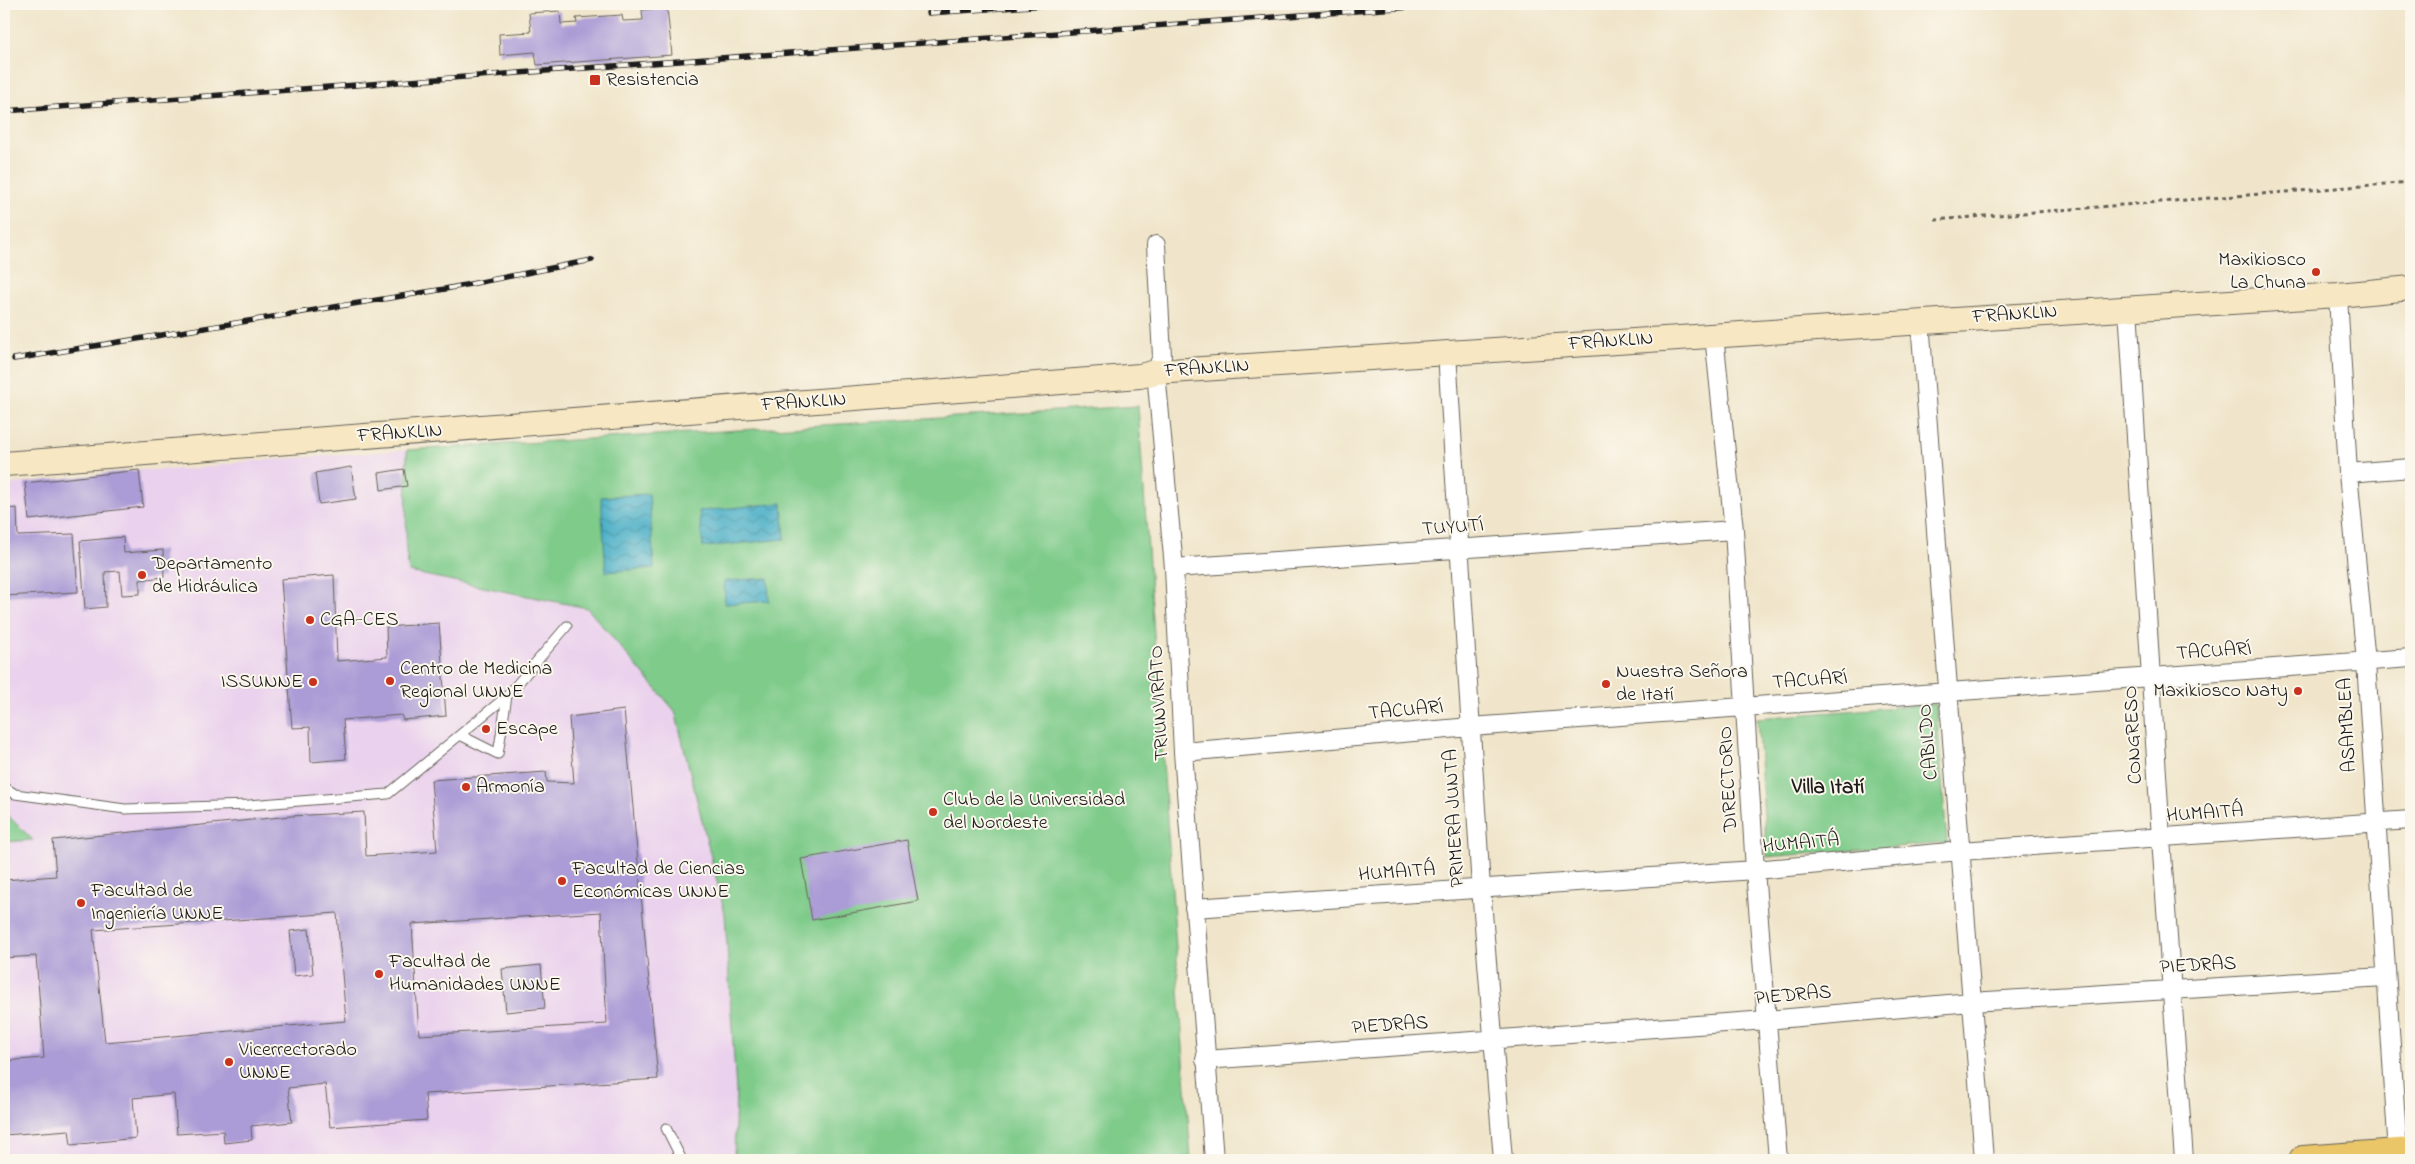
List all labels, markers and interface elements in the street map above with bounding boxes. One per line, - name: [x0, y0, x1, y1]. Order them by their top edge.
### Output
- place label: Resistencia: [606, 66, 699, 95]
- marker: Resistencia: [588, 73, 602, 87]
- place label: Maxikiosco La Chuna: [2218, 246, 2306, 298]
- marker: Maxikiosco La Chuna: [2310, 266, 2322, 278]
- street label: FRANKLIN: [1971, 298, 2058, 333]
- street label: FRANKLIN: [1567, 325, 1654, 360]
- street label: FRANKLIN: [1163, 352, 1250, 387]
- street label: FRANKLIN: [760, 386, 847, 421]
- street label: FRANKLIN: [356, 417, 443, 452]
- street label: TUYUTÍ: [1421, 511, 1485, 545]
- place label: Departamento de Hidráulica: [151, 550, 273, 602]
- marker: Departamento de Hidráulica: [136, 569, 148, 581]
- place label: CGA-CES: [320, 606, 399, 635]
- marker: CGA-CES: [304, 614, 316, 626]
- street label: TACUARÍ: [2175, 635, 2253, 669]
- street label: TRIUNVIRATO: [1142, 645, 1178, 761]
- place label: Centro de Medicina Regional UNNE: [400, 655, 552, 708]
- place label: Nuestra Señora de Itatí: [1616, 658, 1748, 710]
- street label: TACUARÍ: [1771, 664, 1849, 698]
- place label: ISSUNNE: [221, 668, 303, 697]
- marker: Centro de Medicina Regional UNNE: [384, 675, 396, 687]
- marker: ISSUNNE: [307, 676, 319, 688]
- place label: Maxikiosco Naty: [2153, 677, 2288, 706]
- street label: ASAMBLEA: [2331, 677, 2365, 773]
- marker: Nuestra Señora de Itatí: [1600, 678, 1612, 690]
- street label: CONGRESO: [2117, 685, 2151, 785]
- marker: Maxikiosco Naty: [2292, 685, 2304, 697]
- street label: TACUARÍ: [1367, 693, 1445, 729]
- street label: CABILDO: [1911, 703, 1947, 781]
- place label: Escape: [496, 715, 558, 744]
- marker: Escape: [480, 723, 492, 735]
- street label: DIRECTORIO: [1712, 725, 1746, 834]
- street label: PRIMERA JUNTA: [1437, 748, 1473, 888]
- place label: Armonía: [476, 773, 545, 802]
- district label: Villa Itatí: [1791, 773, 1864, 803]
- marker: Armonía: [460, 781, 472, 793]
- place label: Club de la Universidad del Nordeste: [943, 786, 1125, 838]
- street label: HUMAITÁ: [2165, 797, 2245, 831]
- marker: Club de la Universidad del Nordeste: [927, 806, 939, 818]
- street label: HUMAITÁ: [1761, 826, 1841, 862]
- place label: Facultad de Ciencias Económicas UNNE: [571, 855, 745, 907]
- street label: HUMAITÁ: [1357, 856, 1437, 890]
- marker: Facultad de Ciencias Económicas UNNE: [556, 875, 568, 887]
- place label: Facultad de Ingeniería UNNE: [90, 877, 223, 930]
- marker: Facultad de Ingeniería UNNE: [75, 897, 87, 909]
- place label: Facultad de Humanidades UNNE: [388, 948, 561, 1000]
- street label: PIEDRAS: [2159, 949, 2237, 982]
- marker: Facultad de Humanidades UNNE: [373, 968, 385, 980]
- street label: PIEDRAS: [1753, 978, 1833, 1014]
- street label: PIEDRAS: [1351, 1009, 1430, 1043]
- place label: Vicerrectorado UNNE: [238, 1036, 357, 1088]
- marker: Vicerrectorado UNNE: [223, 1056, 235, 1068]

